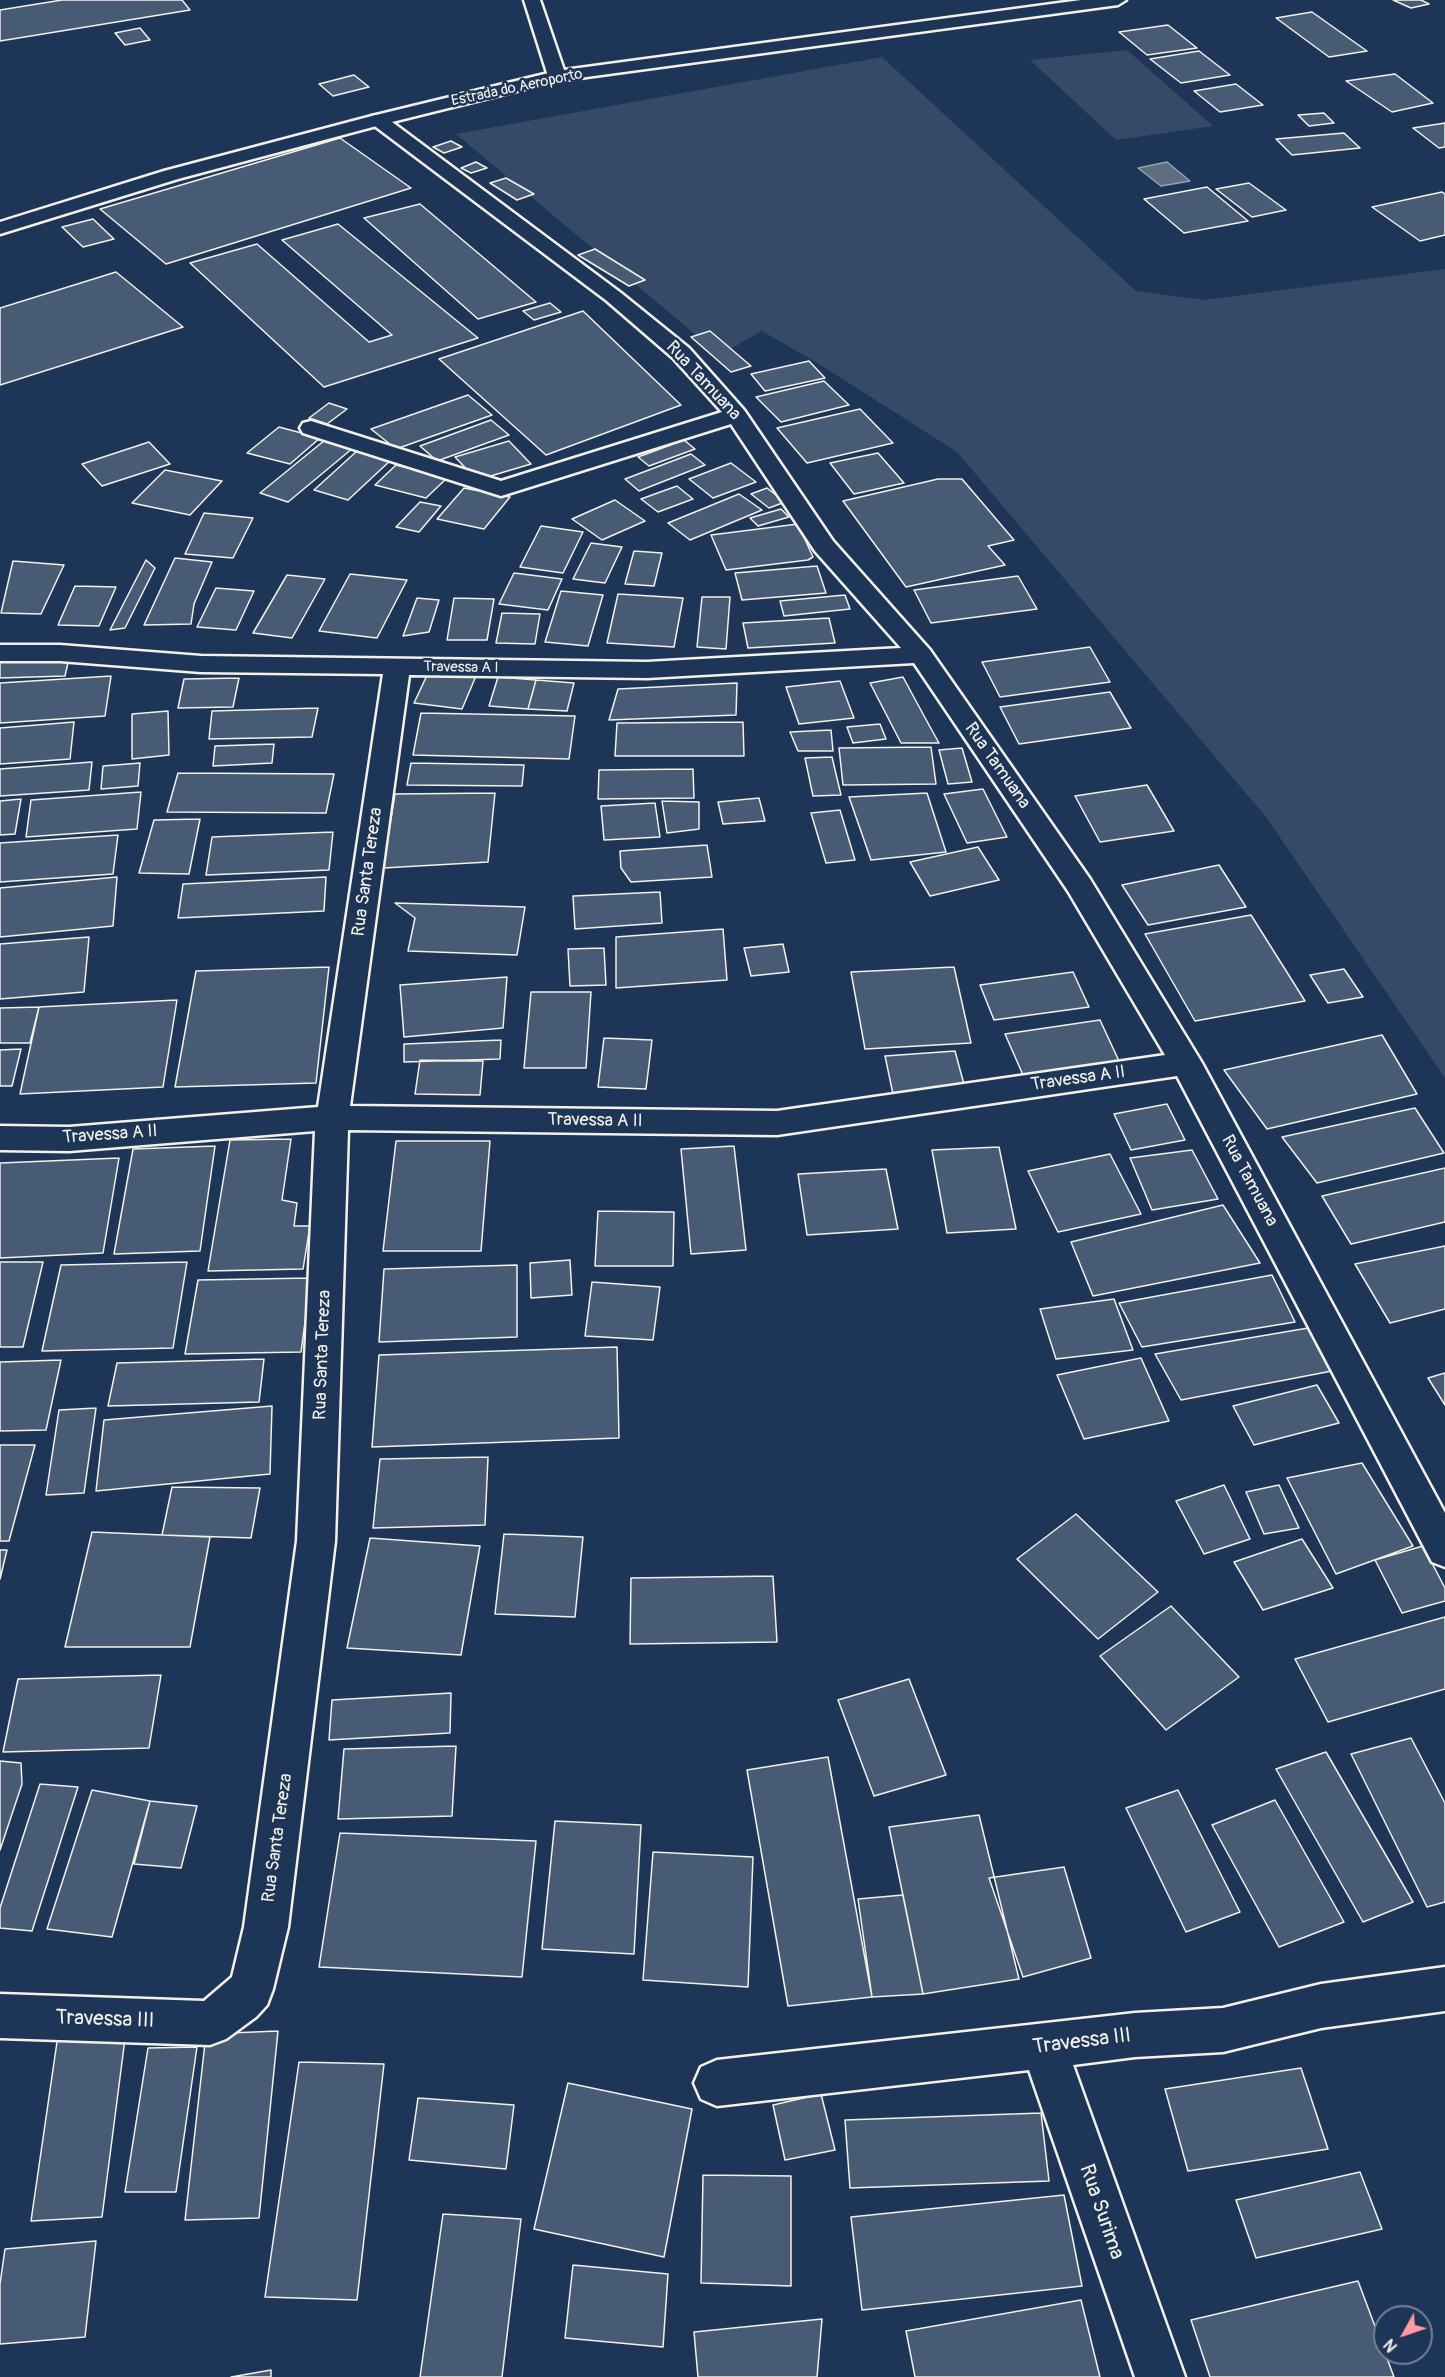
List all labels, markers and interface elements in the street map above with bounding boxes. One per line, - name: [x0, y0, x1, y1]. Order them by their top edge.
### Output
- street label: Estrada do Aeroporto: [450, 65, 584, 111]
- street label: Rua Tamuana: [661, 337, 745, 425]
- street label: Travessa A I: [423, 658, 499, 678]
- street label: Rua Tamuana: [959, 719, 1035, 813]
- street label: Rua Santa Tereza: [348, 806, 388, 938]
- street label: Travessa A II: [1029, 1062, 1127, 1096]
- street label: Travessa A II: [547, 1109, 643, 1133]
- street label: Travessa A II: [62, 1121, 158, 1149]
- street label: Rua Tamuana: [1216, 1132, 1282, 1230]
- street label: Rua Santa Tereza: [310, 1290, 336, 1420]
- street label: Rua Santa Tereza: [258, 1772, 298, 1904]
- street label: Travessa III: [55, 2006, 155, 2034]
- street label: Travessa III: [1031, 2023, 1133, 2061]
- street label: Rua Surima: [1073, 2161, 1129, 2263]
- north arrow: [1373, 2305, 1433, 2365]
- text: N: [1380, 2335, 1402, 2356]

